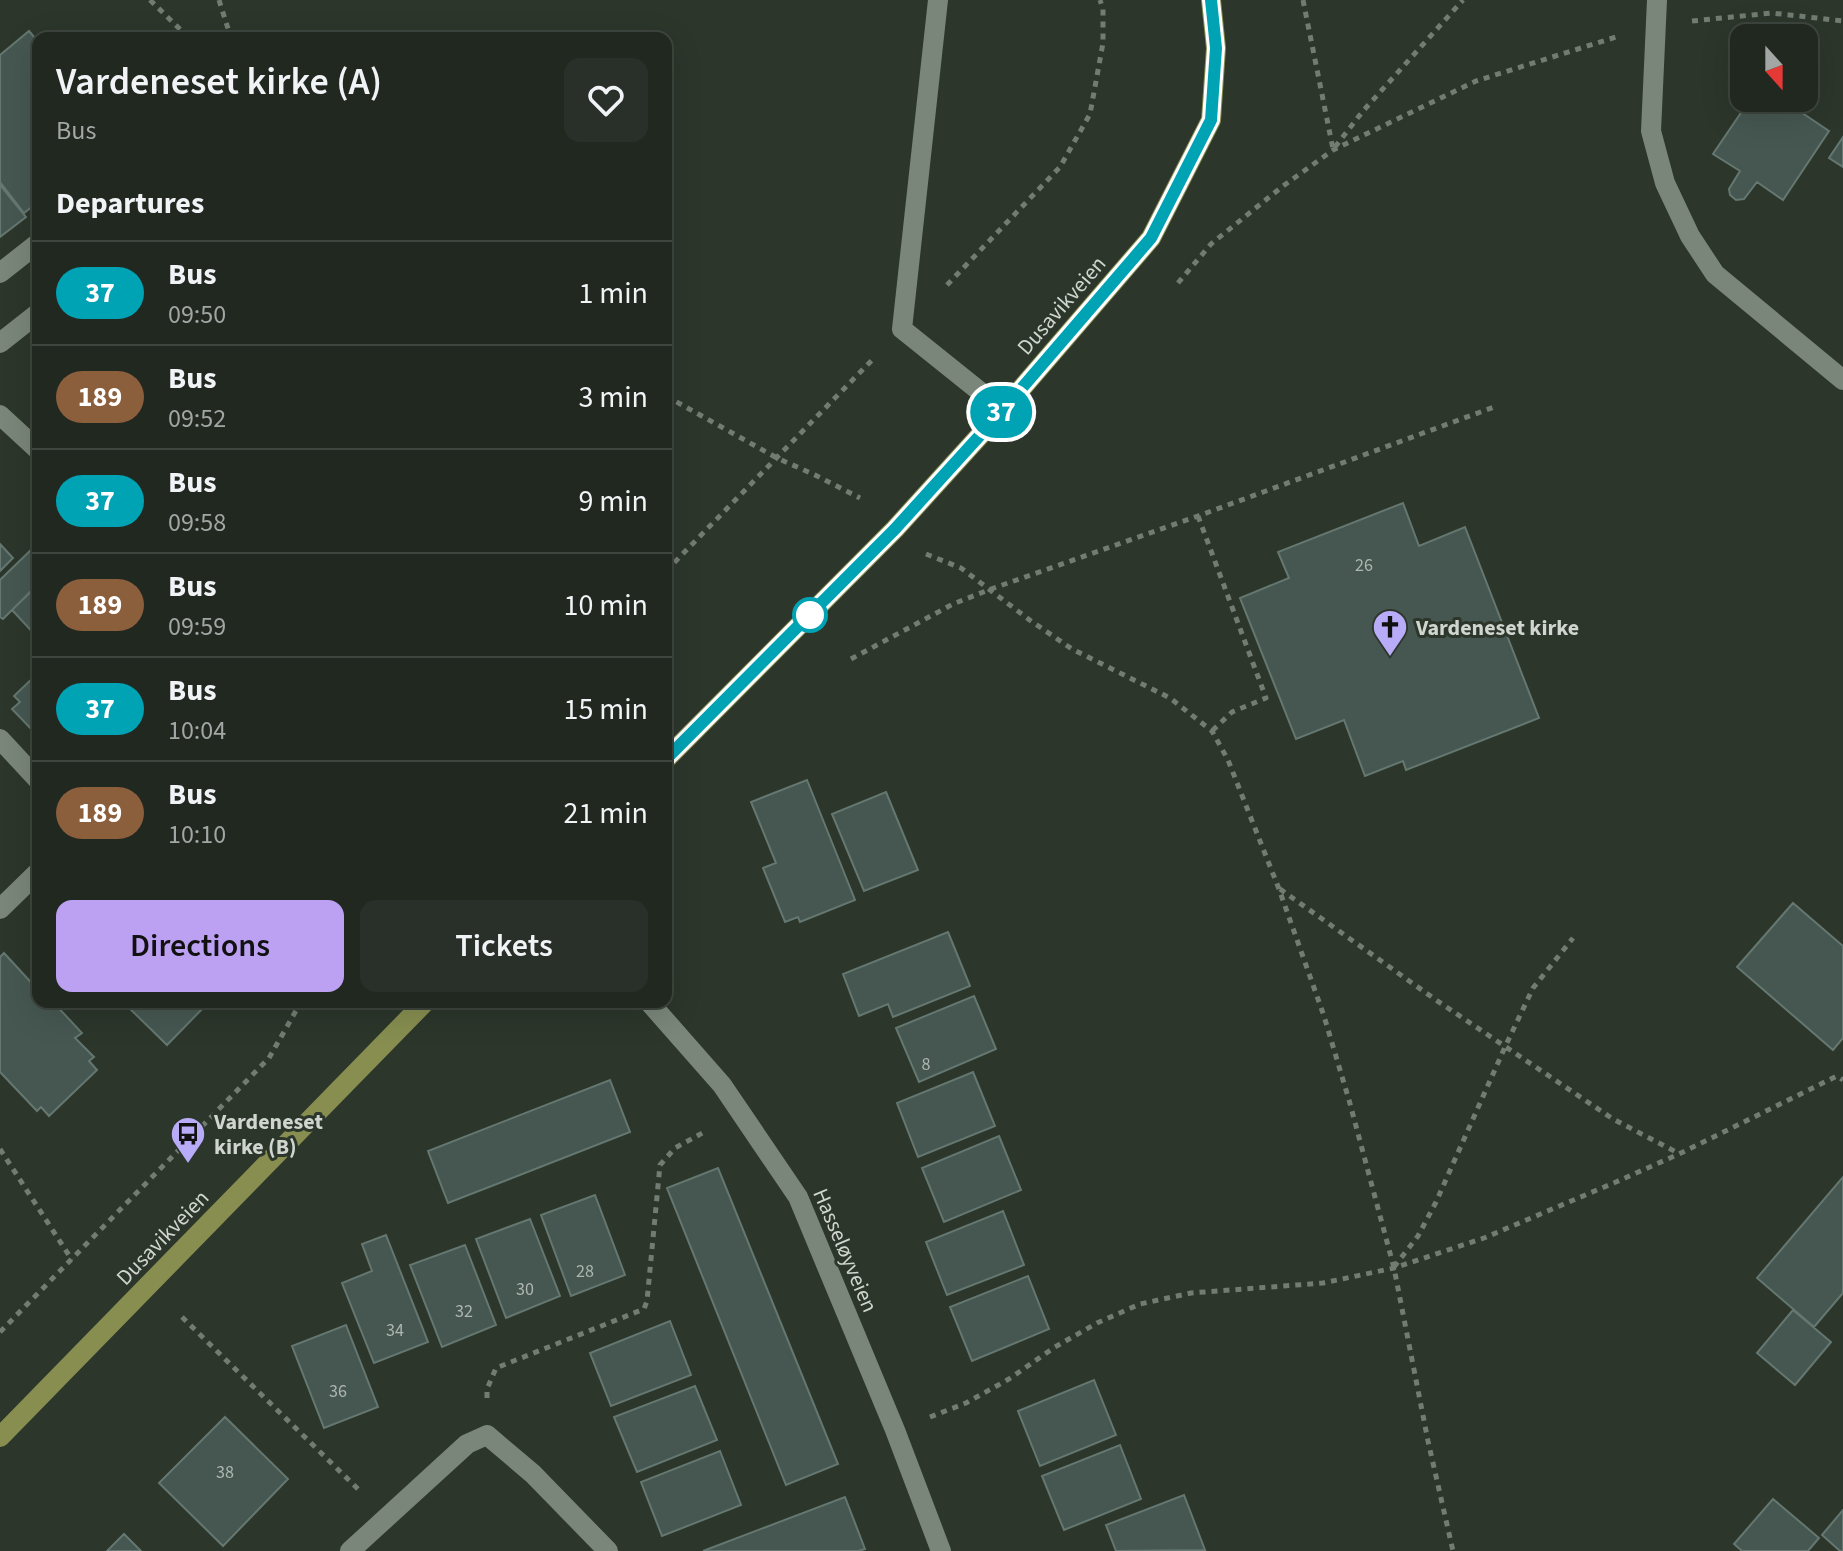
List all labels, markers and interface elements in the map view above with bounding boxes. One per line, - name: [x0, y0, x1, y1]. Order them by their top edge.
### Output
- north arrow: [1730, 24, 1818, 112]
- map controls: [1730, 24, 1818, 112]
- text: Vardeneset kirke (A): [56, 55, 382, 109]
- button: heart: [564, 58, 648, 142]
- text: Bus: [56, 112, 96, 149]
- text: Departures: [56, 182, 204, 225]
- street label: Dusavikveien: [1010, 249, 1114, 362]
- text: Bus: [168, 253, 216, 296]
- text: 1 min: [578, 272, 648, 315]
- text: 37: [85, 273, 115, 313]
- text: 09:50: [168, 296, 226, 333]
- text: Bus: [168, 357, 216, 400]
- text: 3 min: [578, 376, 648, 419]
- text: 189: [78, 377, 122, 417]
- line badge: 37: [965, 386, 1037, 438]
- text: 37: [986, 392, 1016, 432]
- text: 09:52: [168, 400, 226, 437]
- text: Bus: [168, 461, 216, 504]
- text: 9 min: [578, 480, 648, 523]
- text: 37: [85, 481, 115, 521]
- text: 09:58: [168, 504, 226, 541]
- house number: 26: [1355, 553, 1373, 578]
- text: Bus: [168, 565, 216, 608]
- text: 10 min: [564, 584, 648, 627]
- text: 189: [78, 585, 122, 625]
- unlabelled marker: [793, 598, 827, 632]
- text: 09:59: [168, 608, 226, 645]
- church icon: Vardeneset kirke: [1371, 608, 1409, 658]
- place label: Vardeneset kirke: [1415, 612, 1579, 644]
- text: Bus: [168, 669, 216, 712]
- text: 15 min: [564, 688, 648, 731]
- text: 37: [85, 689, 115, 729]
- text: 10:04: [168, 712, 226, 749]
- text: Bus: [168, 773, 216, 816]
- text: 21 min: [564, 792, 648, 835]
- text: 189: [78, 793, 122, 833]
- text: 10:10: [168, 816, 226, 853]
- button: Directions: [56, 900, 344, 992]
- button: Tickets: [360, 900, 648, 992]
- house number: 8: [922, 1052, 931, 1077]
- place label: Vardeneset kirke (B): [213, 1106, 323, 1163]
- bus stop icon: Vardeneset kirke (B): [169, 1115, 207, 1165]
- street label: Dusavikveien: [109, 1183, 217, 1293]
- street label: Hasseløyveien: [805, 1183, 886, 1317]
- house number: 28: [576, 1259, 594, 1284]
- house number: 30: [516, 1277, 534, 1302]
- house number: 32: [455, 1299, 473, 1324]
- house number: 34: [386, 1318, 404, 1343]
- house number: 36: [329, 1379, 347, 1404]
- house number: 38: [216, 1460, 234, 1485]

